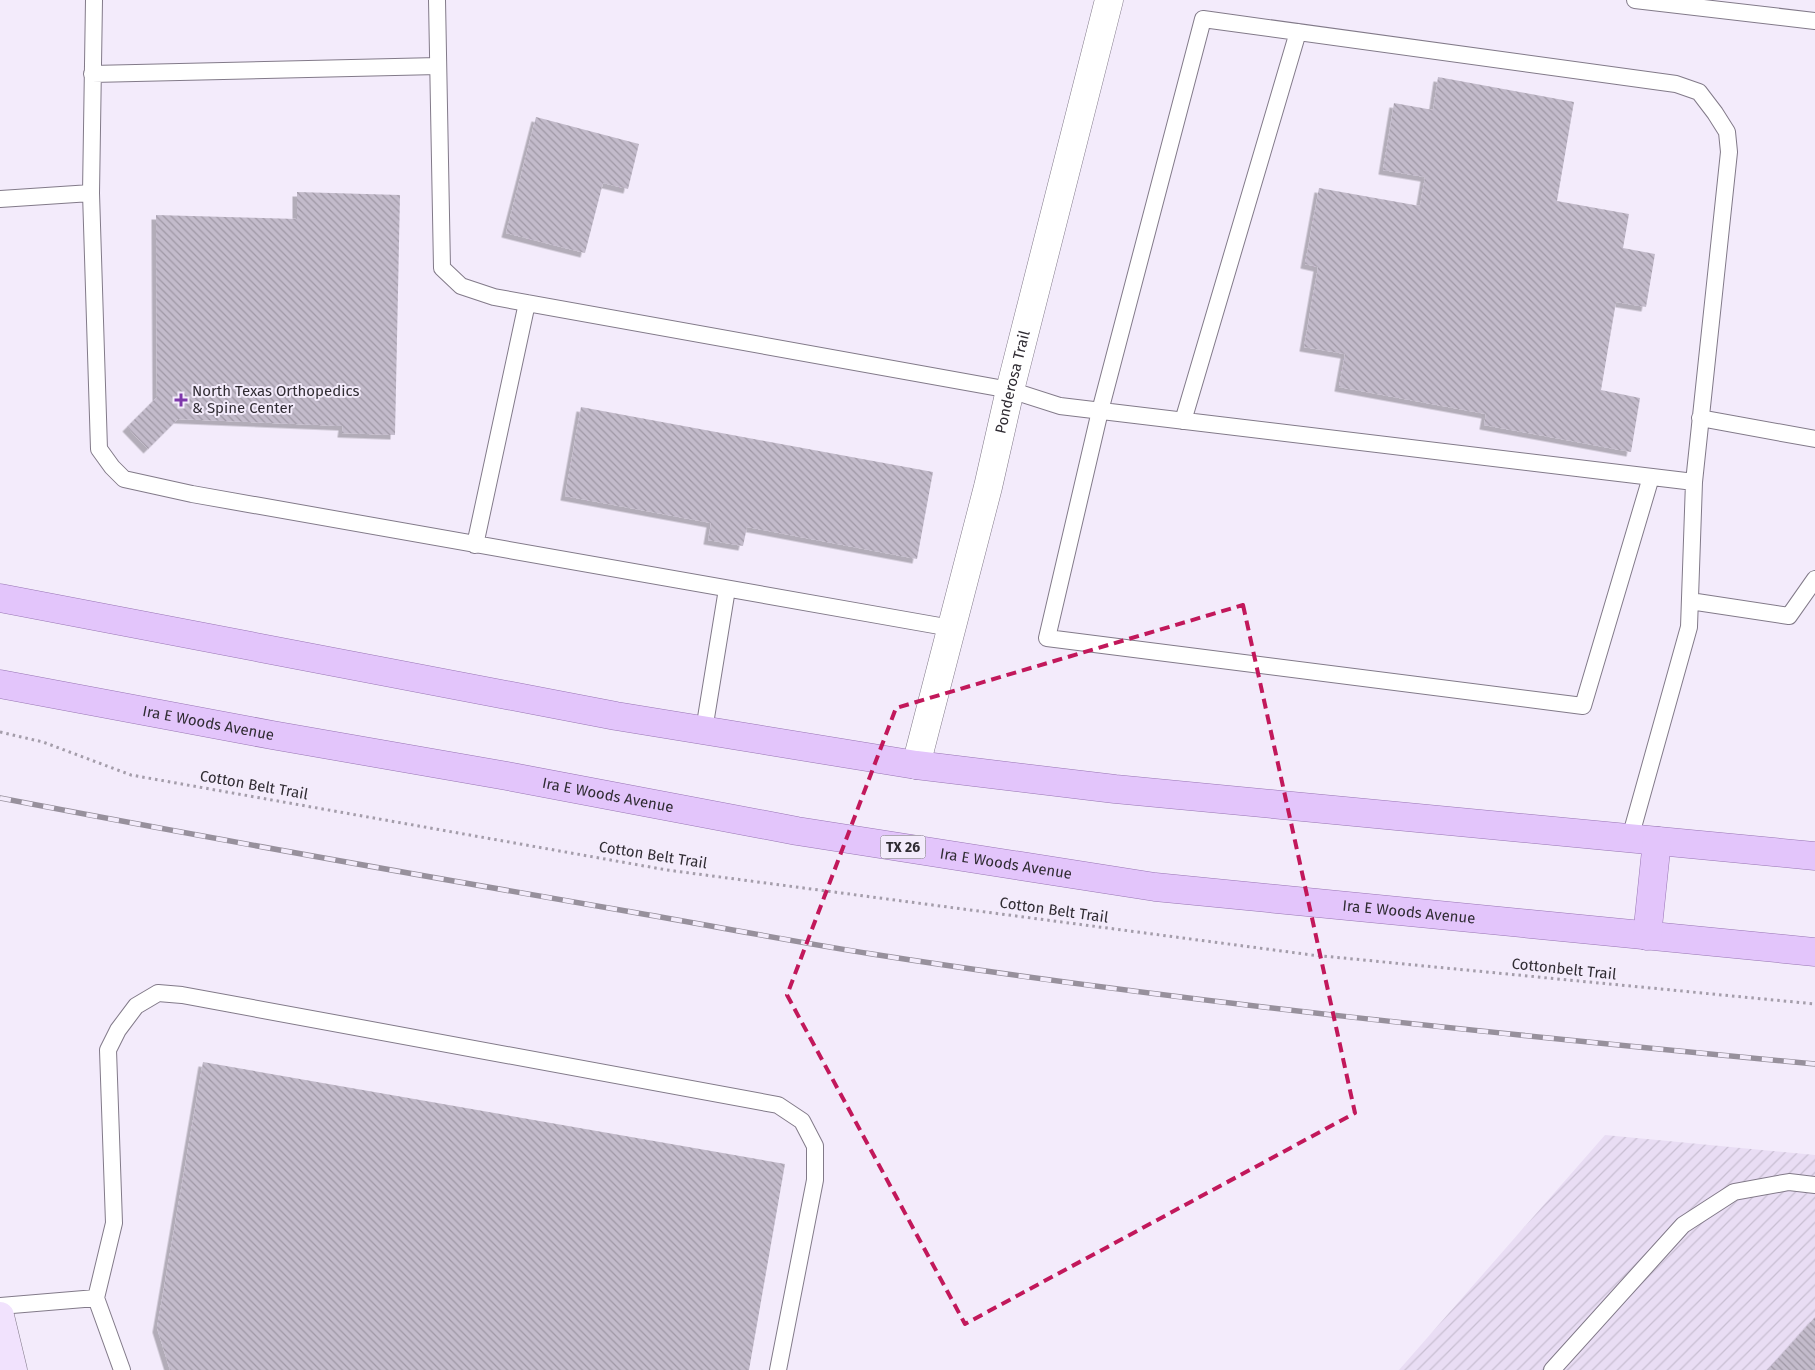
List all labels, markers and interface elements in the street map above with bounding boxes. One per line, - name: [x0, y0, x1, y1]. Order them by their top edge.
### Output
- street label: Ponderosa Trail: [991, 328, 1034, 435]
- place label: North Texas Orthopedics & Spine Center: [192, 382, 360, 417]
- marker: North Texas Orthopedics & Spine Center: [174, 393, 188, 407]
- street label: Ira E Woods Avenue: [141, 702, 276, 744]
- street label: Cotton Belt Trail: [199, 767, 310, 803]
- street label: Ira E Woods Avenue: [541, 774, 675, 816]
- road number: TX 26: [880, 836, 926, 859]
- street label: Cotton Belt Trail: [598, 838, 709, 873]
- street label: Ira E Woods Avenue: [939, 844, 1073, 883]
- street label: Cotton Belt Trail: [999, 893, 1110, 927]
- street label: Ira E Woods Avenue: [1342, 897, 1476, 928]
- street label: Cottonbelt Trail: [1511, 955, 1618, 984]

